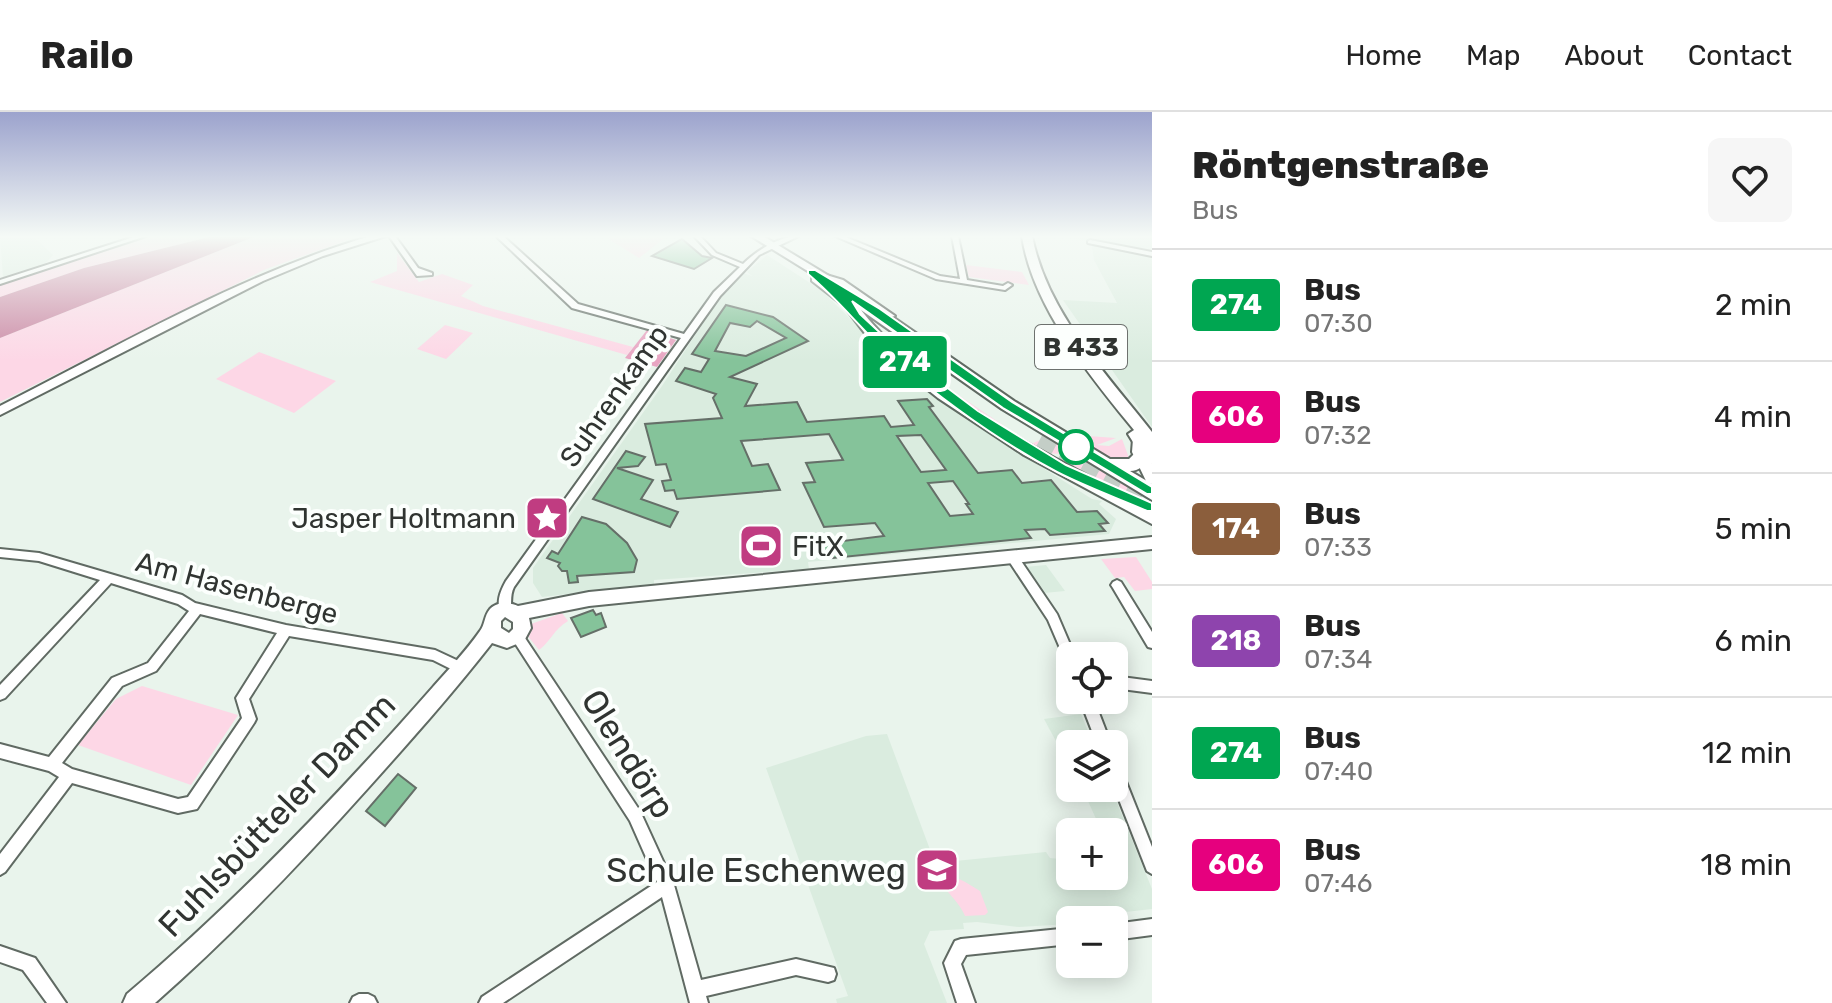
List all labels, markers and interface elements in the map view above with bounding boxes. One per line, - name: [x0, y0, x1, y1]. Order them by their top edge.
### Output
- text: Railo: [40, 32, 134, 78]
- text: Home: [1345, 39, 1422, 72]
- text: Map: [1466, 39, 1520, 72]
- text: About: [1564, 39, 1644, 72]
- text: Contact: [1688, 39, 1792, 72]
- button: heart: [1708, 138, 1792, 222]
- text: Röntgenstraße: [1192, 142, 1489, 188]
- text: Bus: [1192, 195, 1238, 226]
- text: Bus: [1304, 272, 1361, 308]
- text: 2 min: [1715, 287, 1792, 323]
- text: 274: [1210, 288, 1262, 321]
- text: 07:30: [1304, 308, 1373, 339]
- street label: Suhrenkamp: [553, 319, 675, 473]
- road number: B 433: [1035, 325, 1127, 369]
- line badge: 274: [859, 336, 951, 388]
- text: 274: [879, 345, 931, 378]
- text: Bus: [1304, 384, 1361, 420]
- text: 4 min: [1714, 399, 1792, 435]
- text: 606: [1208, 400, 1264, 433]
- text: 07:32: [1304, 420, 1371, 451]
- unlabelled marker: [1059, 430, 1093, 464]
- place icon: Jasper Holtmann: [523, 494, 571, 542]
- text: Bus: [1304, 496, 1361, 532]
- place label: Jasper Holtmann: [291, 502, 516, 535]
- text: 5 min: [1715, 511, 1792, 547]
- text: 174: [1212, 512, 1260, 545]
- sports icon: FitX: [737, 522, 785, 570]
- place label: FitX: [792, 530, 844, 563]
- text: 07:33: [1304, 532, 1372, 563]
- street label: Am Hasenberge: [132, 545, 342, 631]
- text: Bus: [1304, 608, 1361, 644]
- text: 6 min: [1714, 623, 1792, 659]
- text: 218: [1210, 624, 1262, 657]
- map controls: [1056, 642, 1128, 978]
- button: locate: [1056, 642, 1128, 714]
- text: 07:34: [1304, 644, 1372, 675]
- street label: Olendörp: [572, 682, 684, 826]
- street label: Fuhlsbütteler Damm: [150, 685, 404, 945]
- text: Bus: [1304, 720, 1361, 756]
- button: layers: [1056, 730, 1128, 802]
- text: 12 min: [1702, 735, 1792, 771]
- text: 274: [1210, 736, 1262, 769]
- text: 07:40: [1304, 756, 1373, 787]
- button: +: [1056, 818, 1128, 890]
- text: Bus: [1304, 832, 1361, 868]
- school or university icon: Schule Eschenweg: [913, 846, 961, 894]
- text: 18 min: [1701, 847, 1792, 883]
- text: 606: [1208, 848, 1264, 881]
- place label: Schule Eschenweg: [606, 850, 906, 891]
- text: 07:46: [1304, 868, 1372, 899]
- button: −: [1056, 906, 1128, 978]

